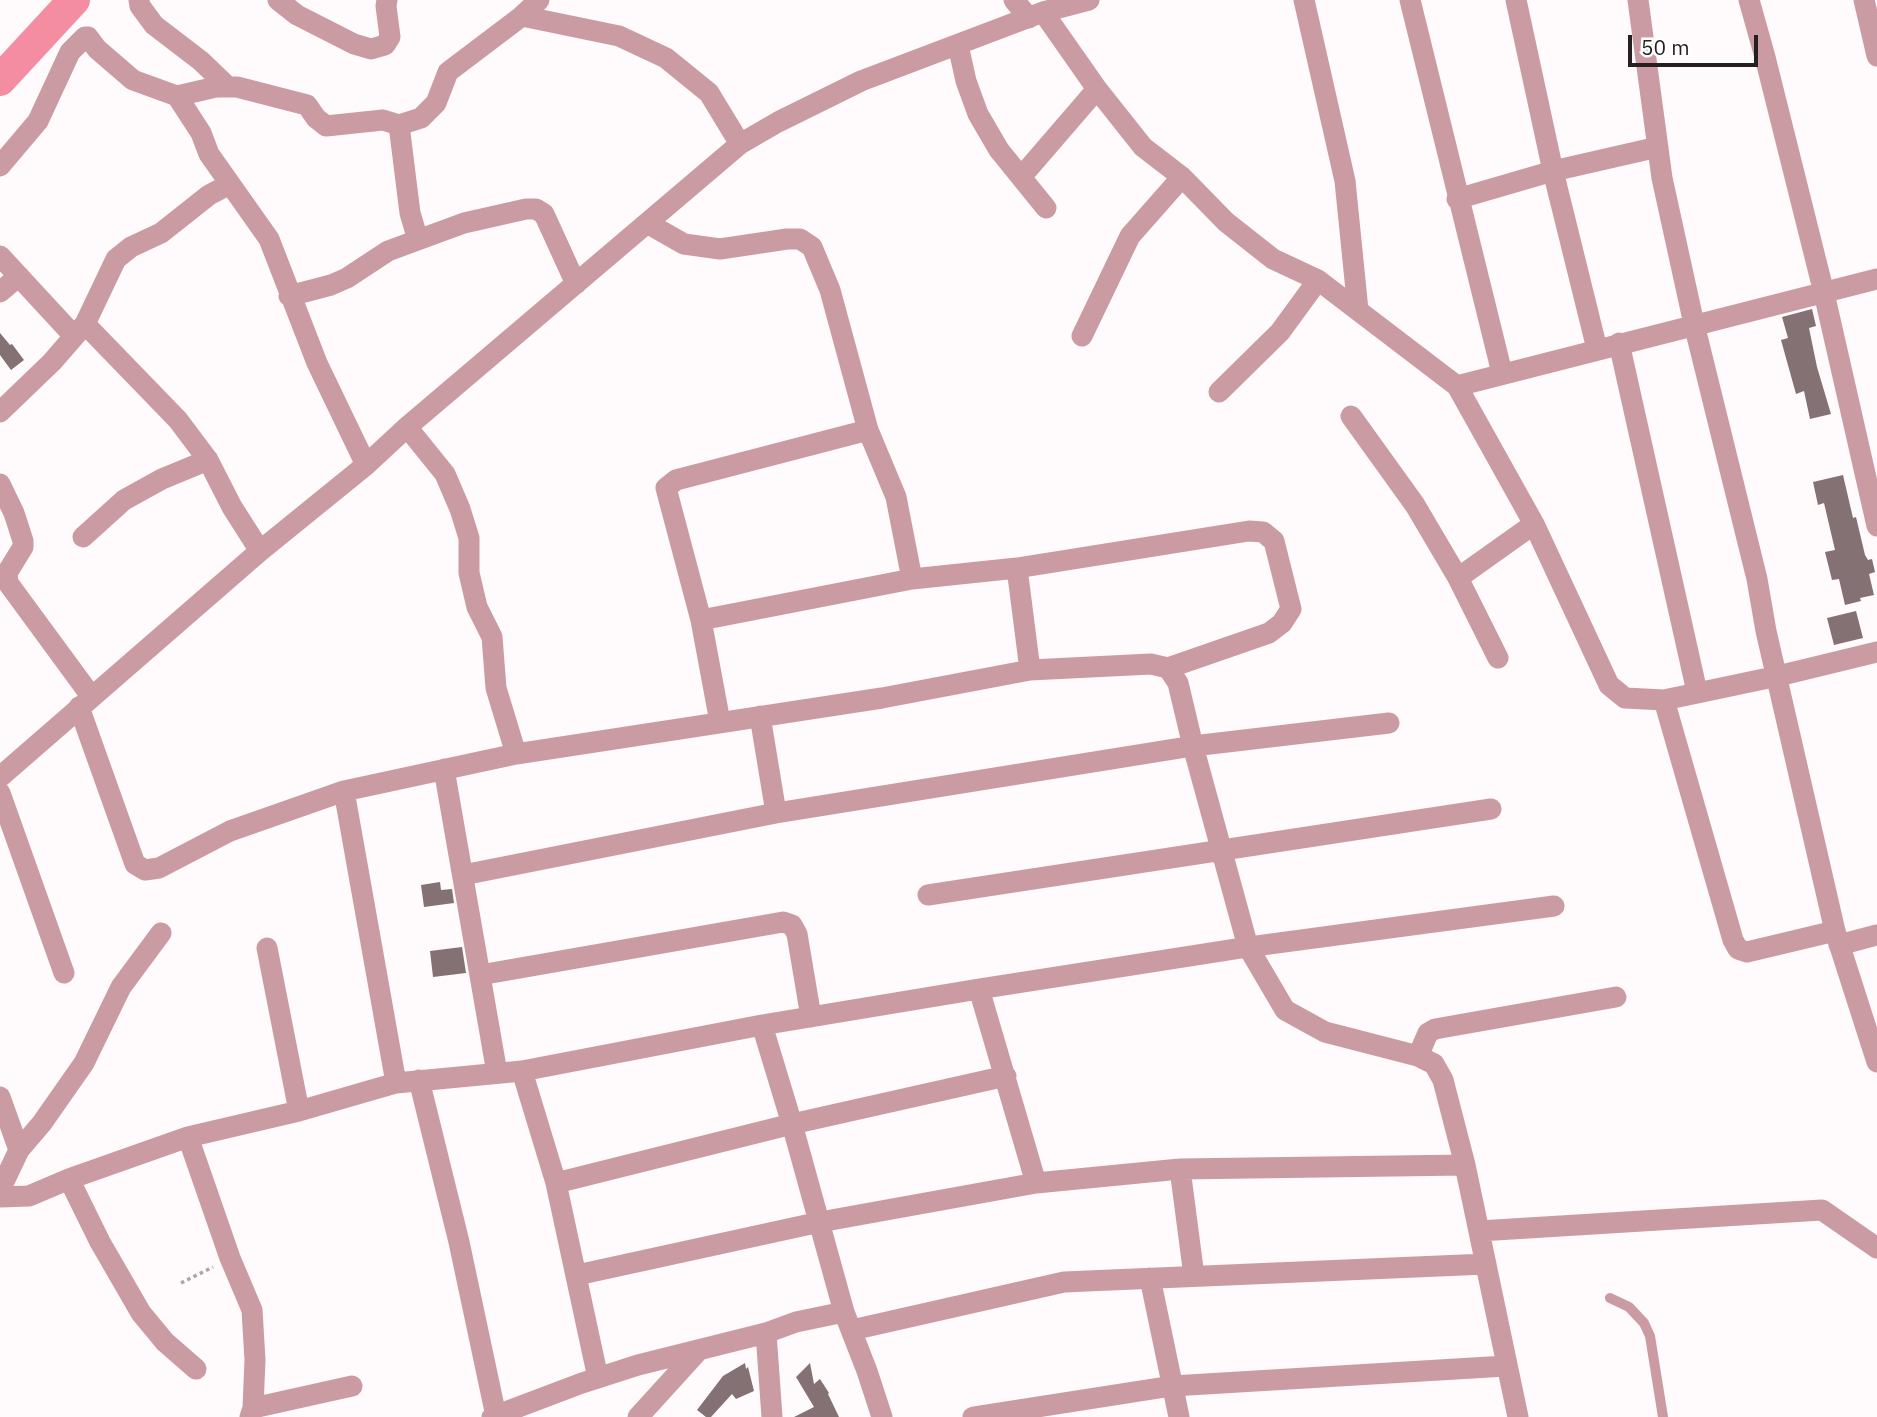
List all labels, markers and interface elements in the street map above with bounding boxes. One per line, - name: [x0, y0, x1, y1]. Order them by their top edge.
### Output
- scale bar: [1632, 21, 1762, 65]
- text: 50 m: [1641, 33, 1690, 61]

